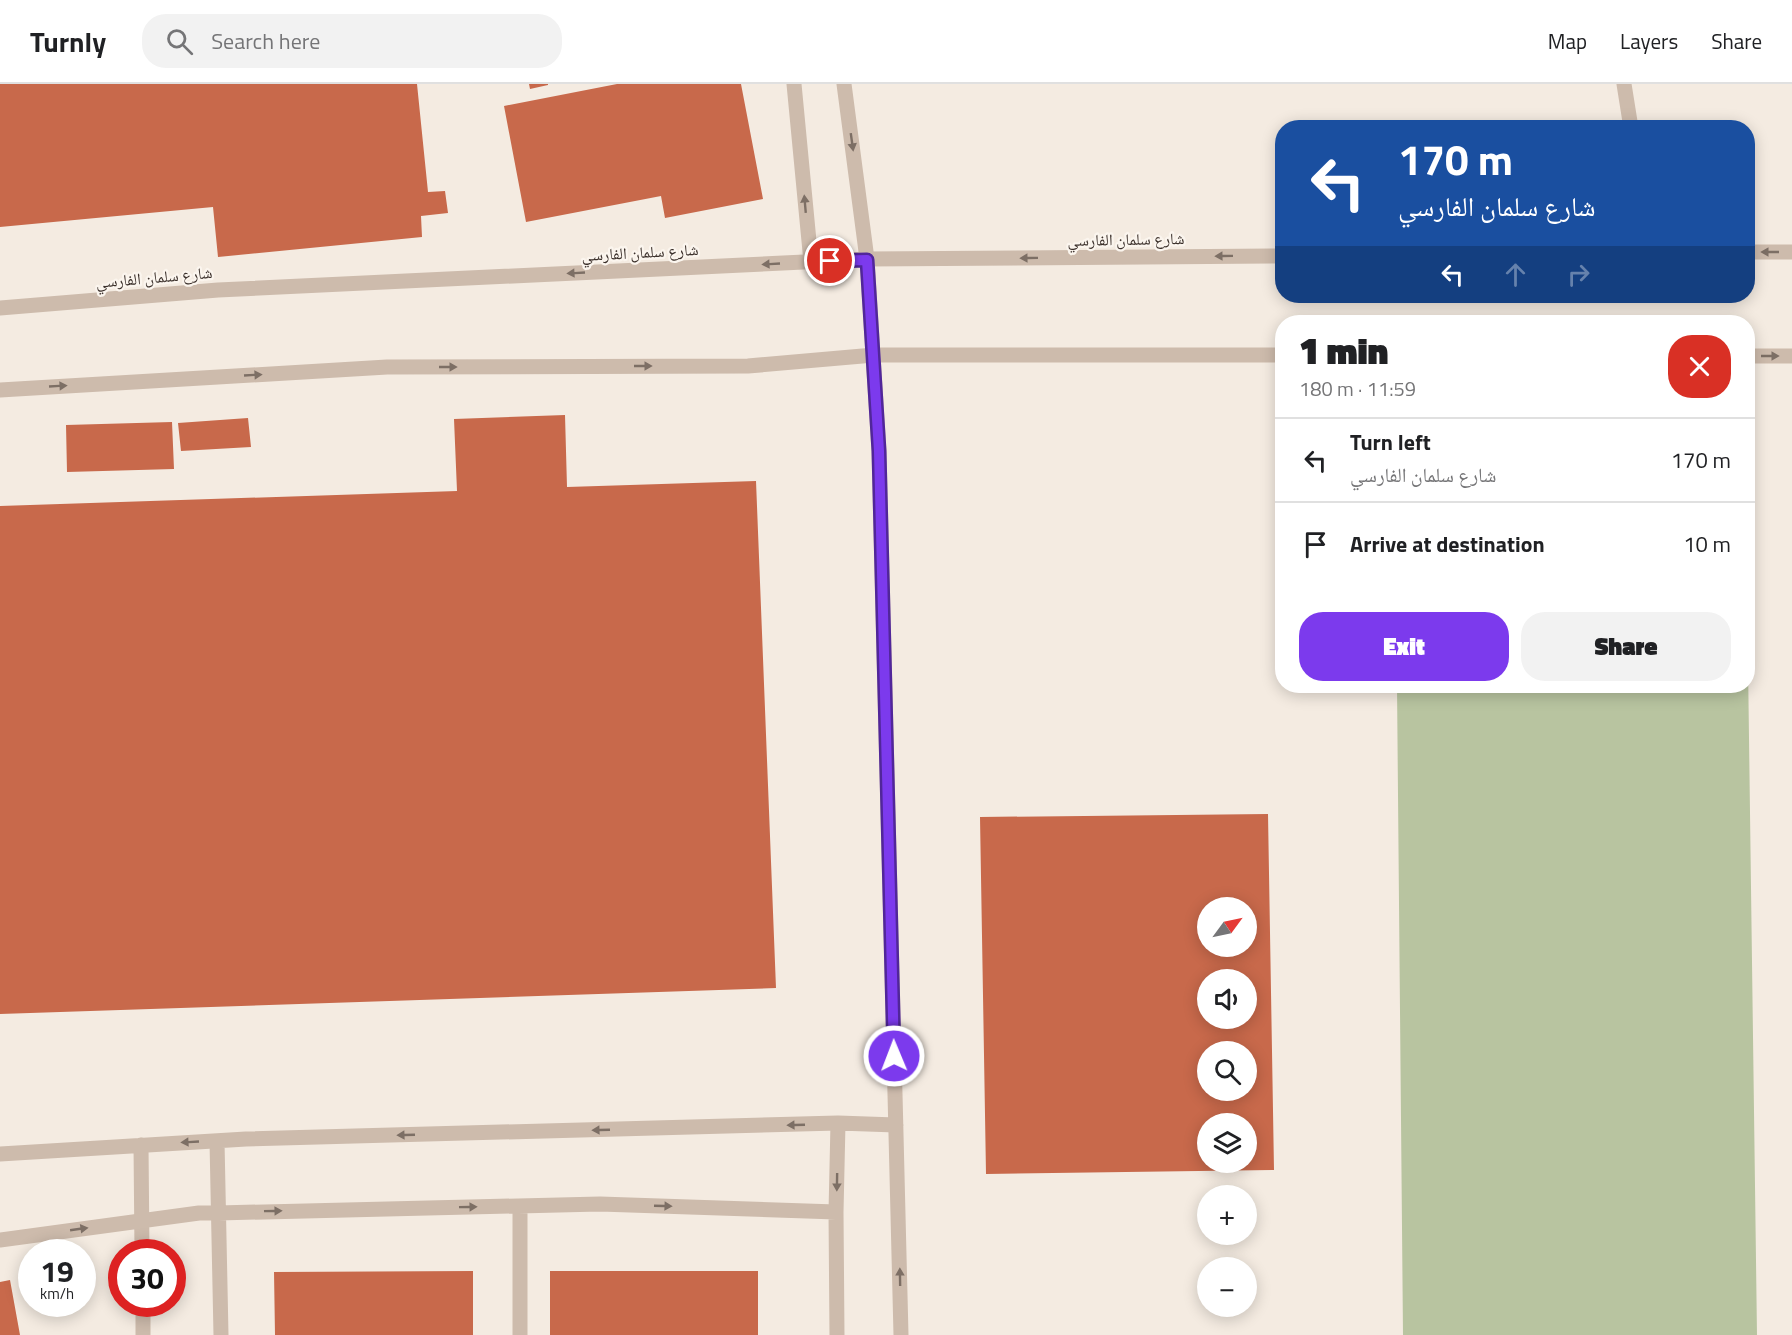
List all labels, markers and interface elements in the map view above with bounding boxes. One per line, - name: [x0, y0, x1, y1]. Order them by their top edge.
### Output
- search box: [142, 14, 562, 68]
- text: Turnly: [30, 20, 106, 63]
- text: Search here: [211, 24, 320, 58]
- icon: search: [163, 25, 196, 58]
- text: Map: [1548, 25, 1587, 57]
- text: Layers: [1620, 25, 1678, 57]
- text: Share: [1711, 25, 1762, 57]
- text: 170 m: [1398, 127, 1513, 191]
- one-way arrow: [847, 133, 856, 152]
- icon: left: [1299, 144, 1377, 222]
- text: شارع سلمان الفارسي: [1398, 185, 1596, 226]
- one-way arrow: [800, 194, 810, 213]
- street label: شارع سلمان الفارسي: [1067, 226, 1185, 253]
- pin: [804, 235, 855, 286]
- street label: شارع سلمان الفارسي: [581, 237, 699, 268]
- icon: arrive: [813, 244, 846, 277]
- one-way arrow: [1760, 247, 1779, 257]
- one-way arrow: [1215, 251, 1234, 261]
- one-way arrow: [1020, 253, 1039, 263]
- icon: left: [1436, 258, 1469, 291]
- icon: ahead: [1499, 258, 1532, 291]
- icon: right: [1562, 258, 1595, 291]
- street label: شارع سلمان الفارسي: [95, 260, 213, 295]
- one-way arrow: [762, 260, 781, 269]
- one-way arrow: [567, 269, 586, 278]
- text: 1 min: [1299, 323, 1388, 378]
- button: close: [1668, 335, 1731, 398]
- one-way arrow: [1760, 351, 1779, 361]
- one-way arrow: [633, 361, 652, 371]
- one-way arrow: [438, 362, 457, 372]
- one-way arrow: [244, 370, 263, 380]
- text: 180 m · 11:59: [1299, 373, 1416, 404]
- one-way arrow: [49, 382, 68, 391]
- text: Turn left: [1350, 425, 1431, 459]
- text: 170 m: [1671, 443, 1731, 477]
- icon: left: [1299, 444, 1332, 477]
- text: شارع سلمان الفارسي: [1350, 459, 1496, 490]
- text: Arrive at destination: [1350, 527, 1545, 561]
- text: 10 m: [1683, 527, 1731, 561]
- icon: arrive: [1299, 528, 1332, 561]
- button: Exit: [1299, 612, 1509, 681]
- button: Share: [1521, 612, 1731, 681]
- north arrow: [1197, 897, 1257, 957]
- map controls: [1197, 897, 1257, 1317]
- button: sound: [1197, 969, 1257, 1029]
- position arrow: [862, 1024, 926, 1088]
- button: search: [1197, 1041, 1257, 1101]
- button: layers: [1197, 1113, 1257, 1173]
- one-way arrow: [786, 1120, 805, 1129]
- one-way arrow: [591, 1125, 610, 1134]
- one-way arrow: [396, 1130, 415, 1140]
- one-way arrow: [180, 1138, 199, 1147]
- one-way arrow: [832, 1172, 842, 1191]
- button: +: [1197, 1185, 1257, 1245]
- one-way arrow: [653, 1201, 672, 1211]
- one-way arrow: [458, 1202, 477, 1212]
- one-way arrow: [263, 1207, 282, 1216]
- one-way arrow: [69, 1225, 88, 1234]
- speed limit sign: 30: [108, 1239, 186, 1317]
- text: 19: [40, 1248, 74, 1294]
- button: −: [1197, 1257, 1257, 1317]
- one-way arrow: [895, 1267, 905, 1286]
- text: km/h: [40, 1282, 74, 1305]

